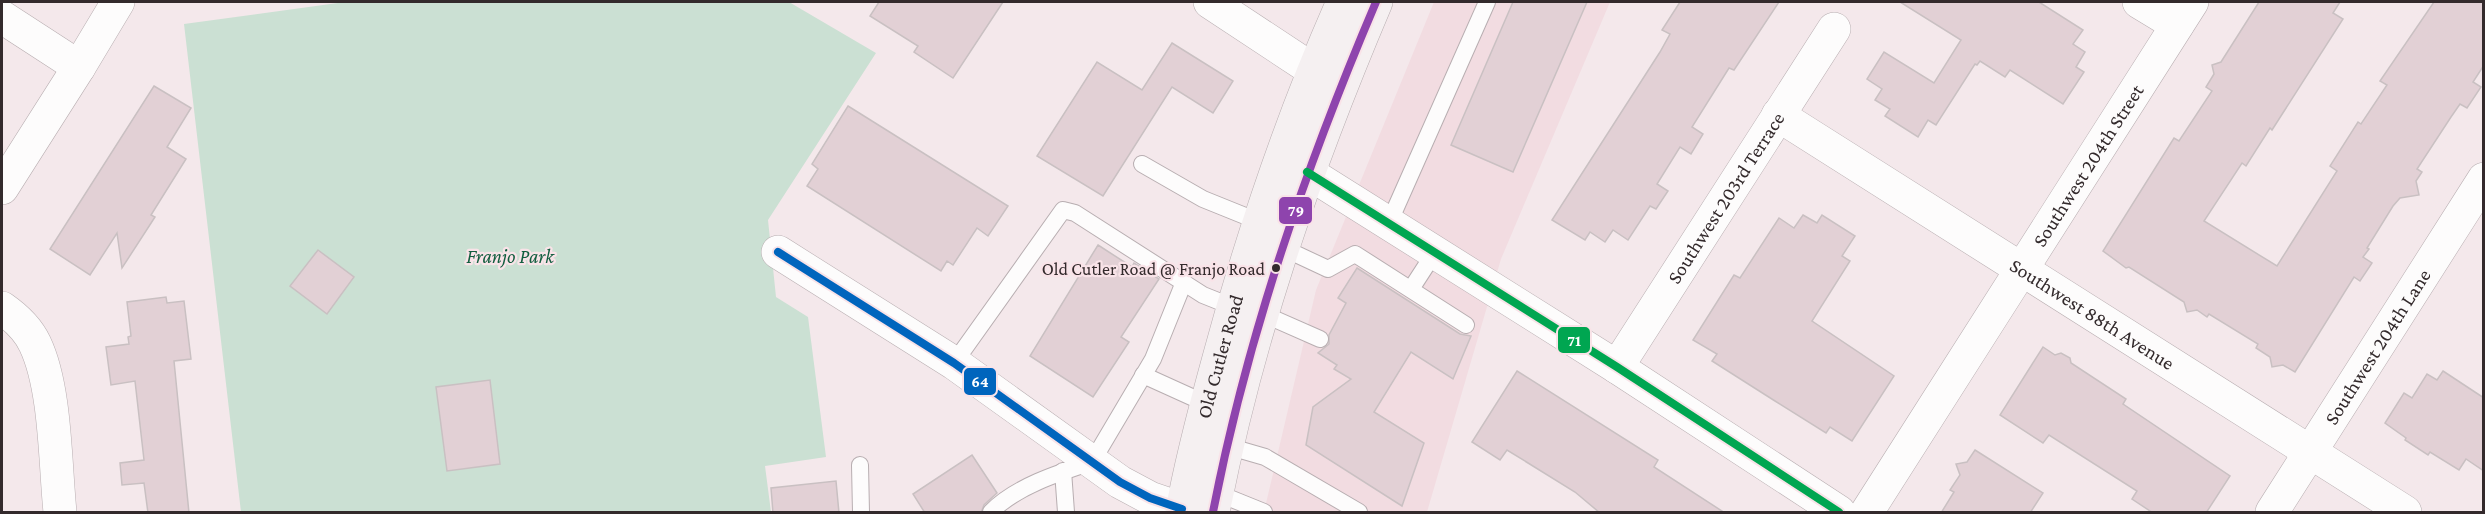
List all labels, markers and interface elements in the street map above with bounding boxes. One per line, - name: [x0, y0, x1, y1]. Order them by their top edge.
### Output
- street label: Southwest 204th Street: [2028, 80, 2148, 251]
- street label: Southwest 203rd Terrace: [1663, 108, 1789, 287]
- line badge: 79: [1278, 196, 1313, 225]
- text: 79: [1288, 202, 1304, 219]
- park label: Franjo Park: [466, 245, 555, 268]
- street label: Southwest 88th Avenue: [2006, 254, 2179, 374]
- place label: Old Cutler Road @ Franjo Road: [1042, 259, 1266, 280]
- marker: Old Cutler Road @ Franjo Road: [1270, 262, 1282, 274]
- street label: Southwest 204th Lane: [2320, 265, 2435, 428]
- street label: Old Cutler Road: [1192, 292, 1247, 421]
- line badge: 71: [1557, 326, 1591, 354]
- text: 71: [1567, 332, 1581, 349]
- line badge: 64: [963, 367, 997, 396]
- text: 64: [971, 373, 989, 390]

